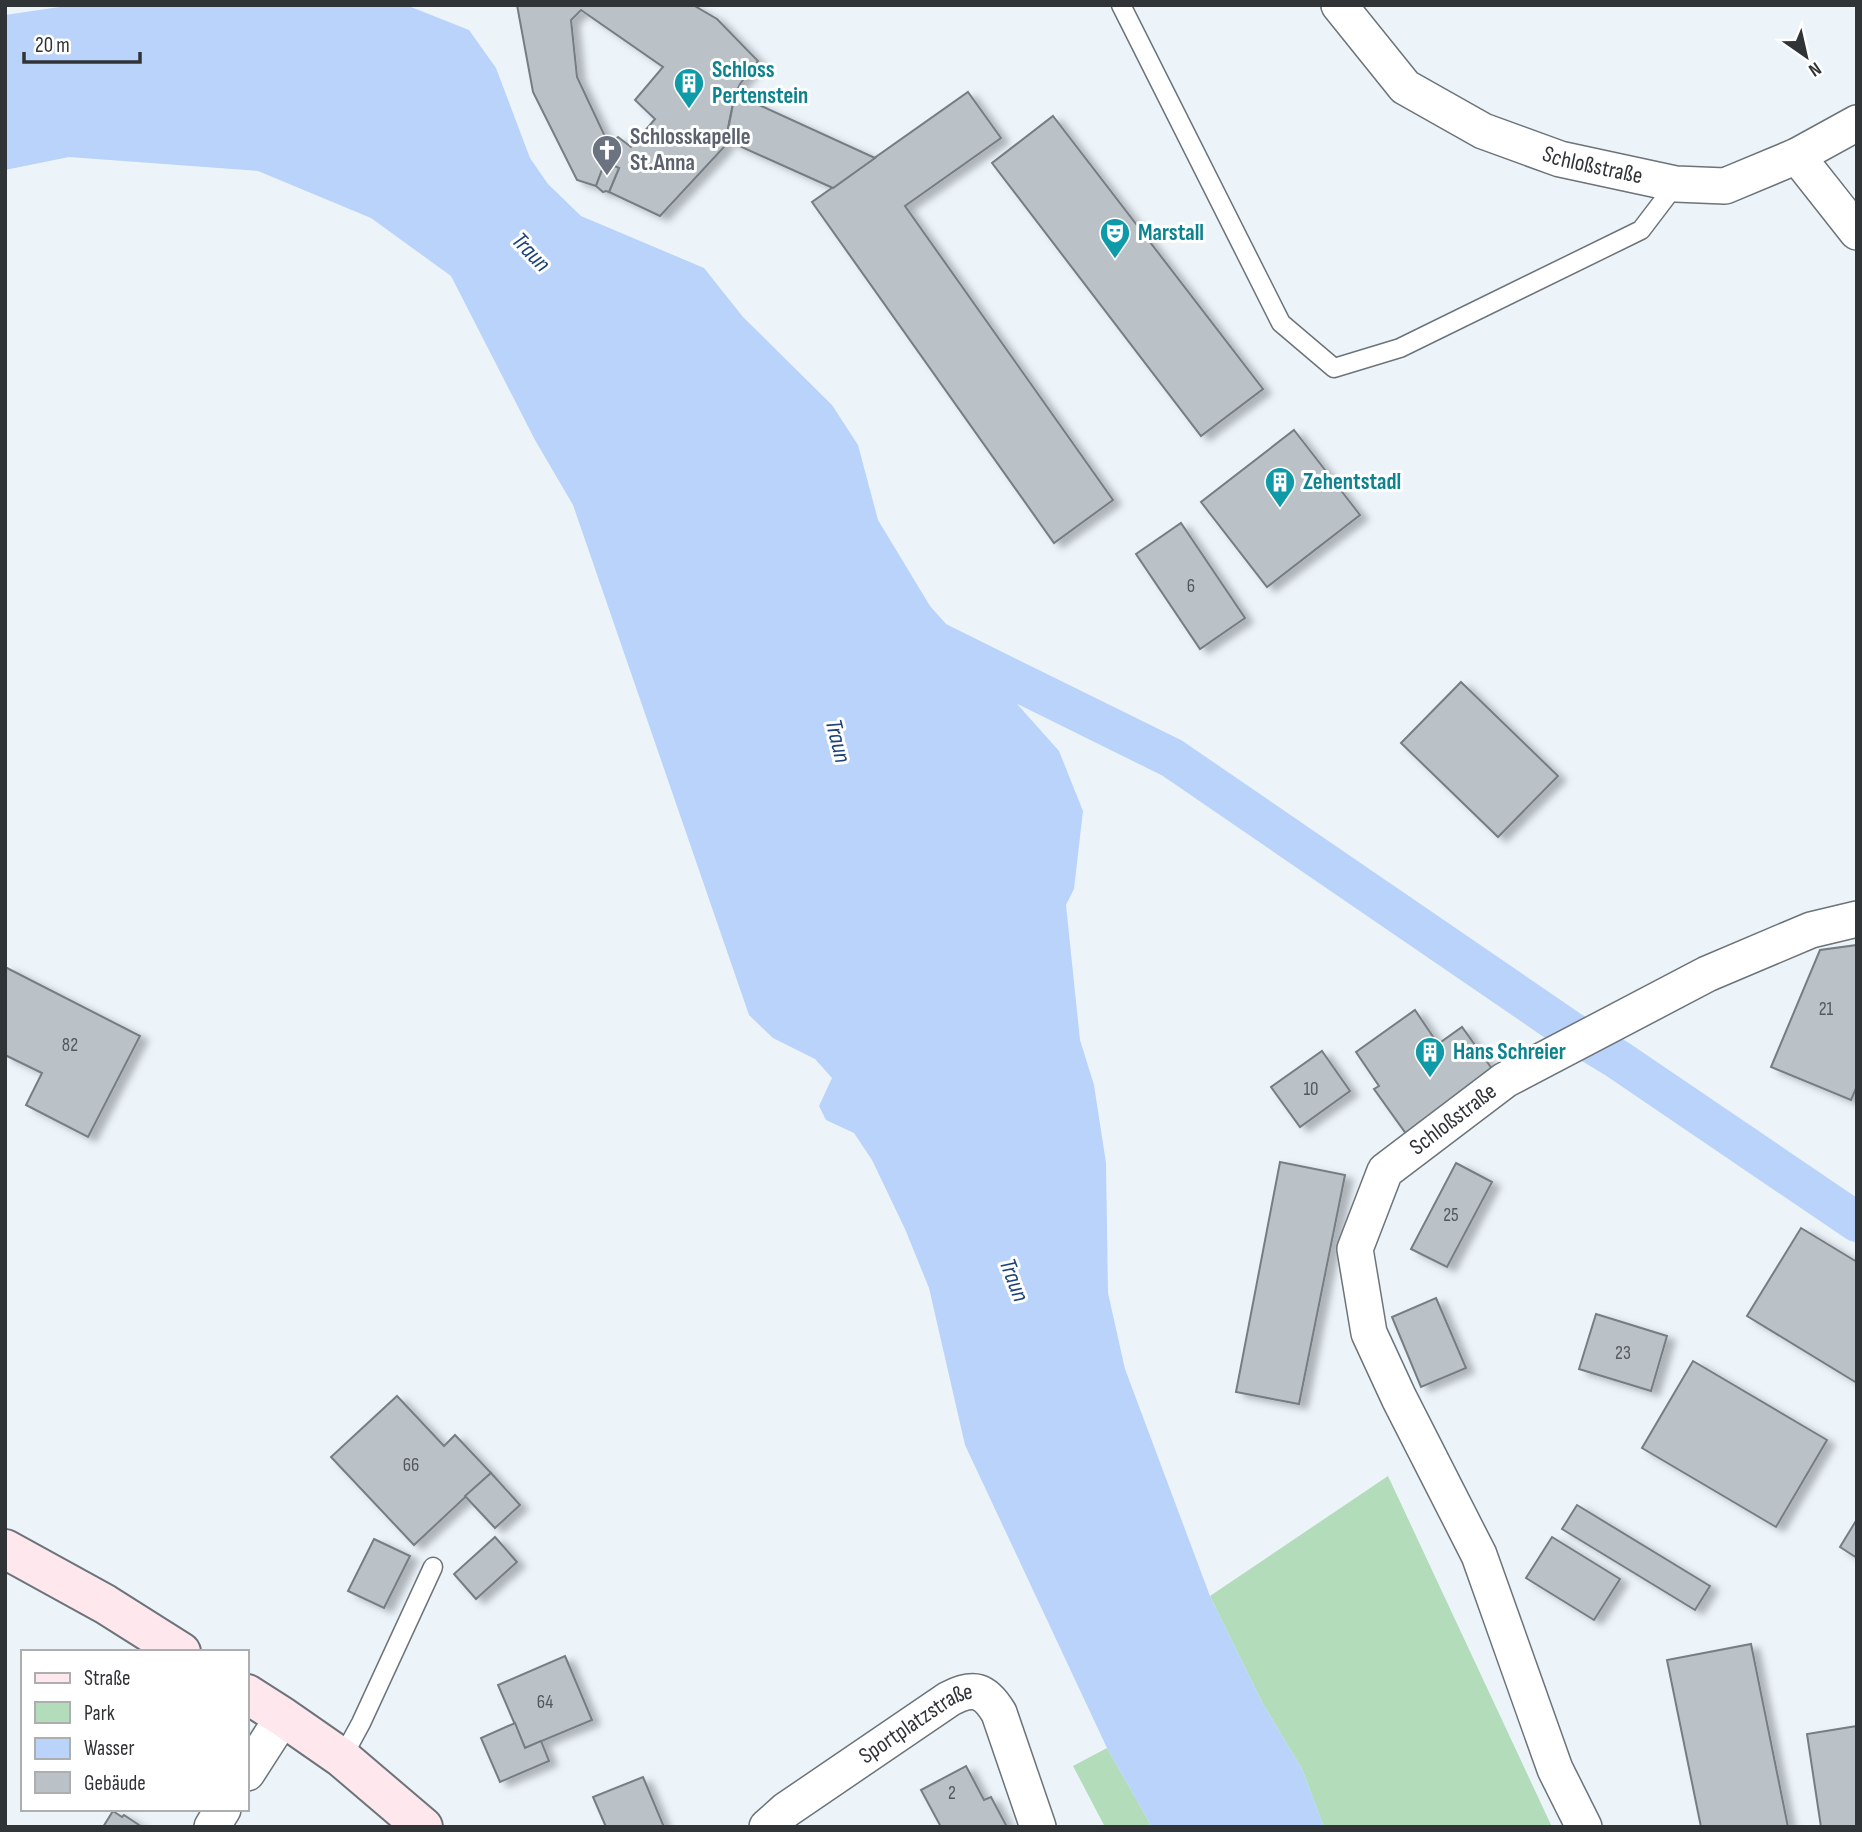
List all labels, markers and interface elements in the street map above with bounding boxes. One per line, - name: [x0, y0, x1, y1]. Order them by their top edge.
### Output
- scale bar: [24, 21, 140, 65]
- north arrow: [1771, 21, 1841, 91]
- text: 20 m: [35, 33, 70, 58]
- place label: Schloss Pertenstein: [712, 56, 808, 110]
- text: N: [1804, 56, 1825, 81]
- building icon: Schloss Pertenstein: [672, 66, 706, 110]
- place label: Schlosskapelle St.Anna: [630, 123, 750, 177]
- church icon: Schlosskapelle St.Anna: [590, 133, 624, 177]
- street label: Schloßstraße: [1539, 140, 1645, 190]
- theatre icon: Marstall: [1098, 216, 1132, 260]
- place label: Marstall: [1138, 219, 1204, 247]
- water label: Traun: [505, 226, 557, 278]
- building icon: Zehentstadl: [1263, 465, 1297, 509]
- place label: Zehentstadl: [1303, 468, 1401, 496]
- house number: 6: [1187, 575, 1195, 598]
- water label: Traun: [819, 716, 857, 766]
- house number: 21: [1819, 998, 1834, 1021]
- house number: 82: [62, 1034, 78, 1057]
- building icon: Hans Schreier: [1413, 1035, 1447, 1079]
- place label: Hans Schreier: [1453, 1038, 1566, 1066]
- street label: Schloßstraße: [1404, 1077, 1502, 1161]
- house number: 10: [1303, 1078, 1319, 1101]
- house number: 25: [1443, 1204, 1459, 1227]
- water label: Traun: [993, 1254, 1035, 1306]
- house number: 23: [1615, 1342, 1631, 1365]
- house number: 66: [403, 1454, 419, 1477]
- legend: [21, 1650, 248, 1811]
- text: Straße: [84, 1666, 130, 1691]
- street label: Sportplatzstraße: [854, 1677, 974, 1770]
- house number: 64: [537, 1691, 553, 1714]
- text: Park: [84, 1701, 115, 1726]
- text: Wasser: [84, 1736, 135, 1761]
- text: Gebäude: [84, 1771, 146, 1796]
- house number: 2: [948, 1782, 956, 1805]

